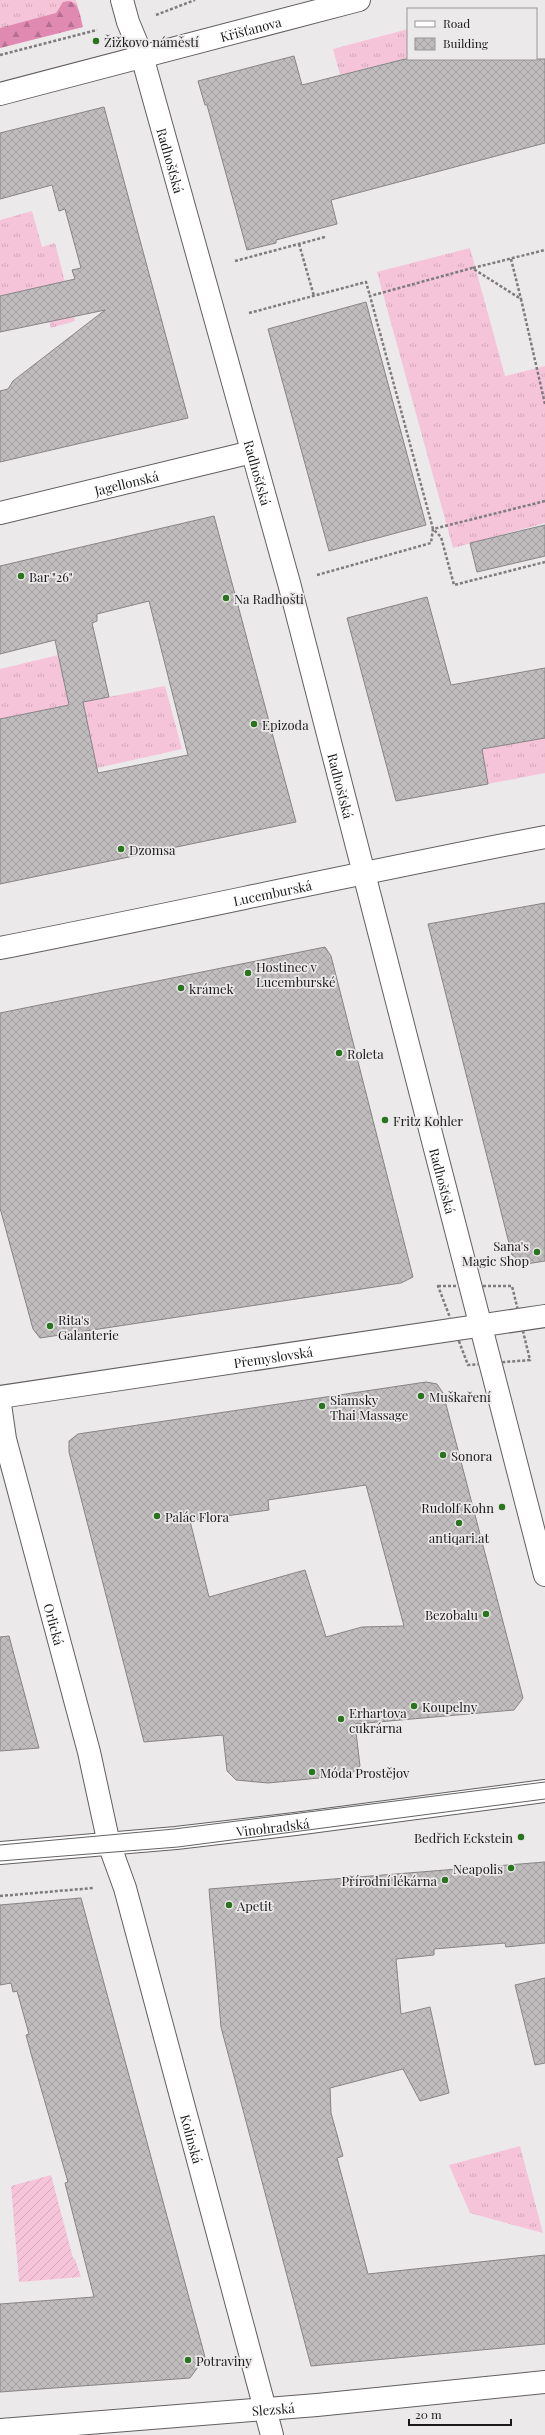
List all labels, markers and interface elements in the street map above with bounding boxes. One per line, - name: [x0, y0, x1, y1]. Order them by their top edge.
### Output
- legend: [407, 8, 537, 60]
- street label: Křišťanova: [218, 12, 283, 45]
- text: Road: [443, 15, 470, 31]
- place label: Žižkovo náměstí: [104, 33, 199, 50]
- text: Building: [443, 35, 489, 51]
- marker: Žižkovo náměstí: [91, 36, 101, 46]
- street label: Radhošťská: [154, 126, 188, 195]
- street label: Radhošťská: [241, 438, 276, 508]
- street label: Jagellonská: [92, 466, 161, 499]
- place label: Bar "26": [29, 568, 73, 585]
- marker: Bar "26": [16, 571, 26, 581]
- place label: Na Radhošti: [234, 590, 304, 607]
- marker: Na Radhošti: [221, 593, 231, 603]
- place label: Epizoda: [262, 716, 309, 733]
- marker: Epizoda: [249, 719, 259, 729]
- street label: Radhošťská: [325, 751, 358, 821]
- place label: Dzomsa: [129, 841, 176, 858]
- marker: Dzomsa: [116, 844, 126, 854]
- street label: Lucemburská: [232, 876, 314, 909]
- place label: Hostinec v Lucemburské: [256, 958, 336, 990]
- marker: Hostinec v Lucemburské: [243, 968, 253, 978]
- place label: krámek: [189, 980, 235, 997]
- marker: krámek: [176, 983, 186, 993]
- place label: Roleta: [347, 1045, 384, 1062]
- marker: Roleta: [334, 1048, 344, 1058]
- place label: Fritz Kohler: [393, 1112, 463, 1129]
- marker: Fritz Kohler: [380, 1115, 390, 1125]
- street label: Radhošťská: [427, 1146, 460, 1216]
- place label: Sana's Magic Shop: [462, 1237, 529, 1269]
- marker: Sana's Magic Shop: [532, 1247, 542, 1257]
- place label: Rita's Galanterie: [58, 1311, 119, 1343]
- marker: Rita's Galanterie: [45, 1321, 55, 1331]
- street label: Přemyslovská: [232, 1342, 314, 1371]
- place label: Muškaření: [429, 1388, 491, 1405]
- place label: Siamsky Thai Massage: [330, 1391, 409, 1423]
- marker: Muškaření: [416, 1391, 426, 1401]
- marker: Siamsky Thai Massage: [317, 1401, 327, 1411]
- place label: Sonora: [451, 1447, 493, 1464]
- marker: Sonora: [438, 1450, 448, 1460]
- place label: Rudolf Kohn: [421, 1499, 494, 1516]
- marker: Rudolf Kohn: [497, 1502, 507, 1512]
- place label: Palác Flora: [165, 1508, 230, 1525]
- marker: Palác Flora: [152, 1511, 162, 1521]
- marker: antiqari.at: [454, 1518, 464, 1528]
- place label: antiqari.at: [429, 1529, 490, 1546]
- street label: Orlická: [41, 1601, 69, 1647]
- place label: Bezobalu: [425, 1606, 478, 1623]
- marker: Bezobalu: [481, 1609, 491, 1619]
- place label: Koupelny: [422, 1698, 478, 1715]
- marker: Koupelny: [409, 1701, 419, 1711]
- place label: Erhartova cukrárna: [349, 1704, 407, 1736]
- marker: Erhartova cukrárna: [336, 1714, 346, 1724]
- place label: Móda Prostějov: [320, 1764, 410, 1781]
- marker: Móda Prostějov: [307, 1767, 317, 1777]
- street label: Vinohradská: [234, 1814, 311, 1839]
- place label: Bedřich Eckstein: [414, 1829, 513, 1846]
- marker: Bedřich Eckstein: [516, 1832, 526, 1842]
- place label: Neapolis: [453, 1860, 503, 1877]
- marker: Neapolis: [506, 1863, 516, 1873]
- place label: Přírodní lékárna: [342, 1872, 438, 1889]
- marker: Přírodní lékárna: [440, 1875, 450, 1885]
- place label: Apetit: [236, 1897, 273, 1914]
- marker: Apetit: [224, 1900, 234, 1910]
- street label: Kolínská: [178, 2112, 207, 2166]
- place label: Potraviny: [196, 2352, 252, 2369]
- marker: Potraviny: [183, 2355, 193, 2365]
- street label: Slezská: [251, 2398, 296, 2419]
- scale bar: [409, 2401, 511, 2427]
- text: 20 m: [415, 2406, 442, 2422]

